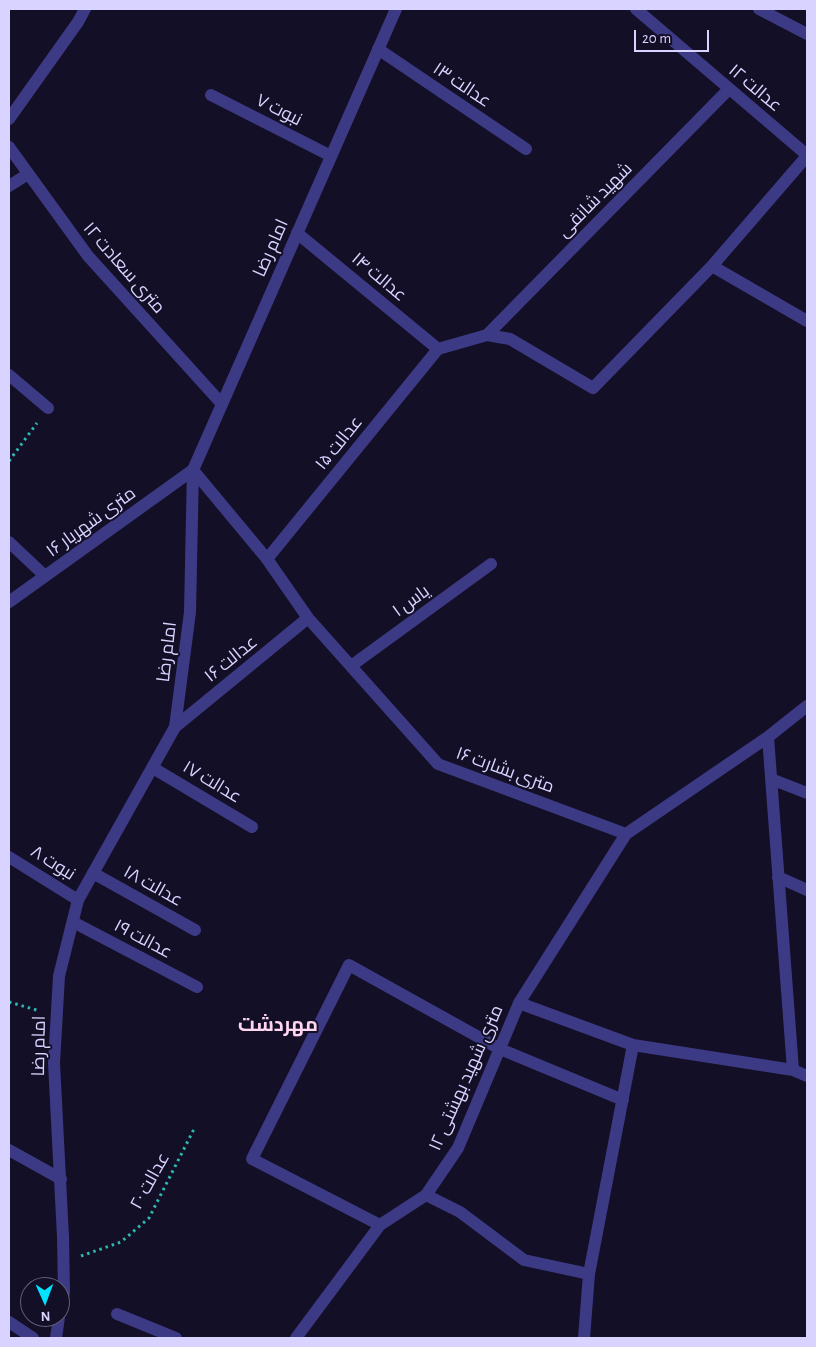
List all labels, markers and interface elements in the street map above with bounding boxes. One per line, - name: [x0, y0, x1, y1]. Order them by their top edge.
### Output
- scale bar: [636, 20, 711, 52]
- text: 20 m: [642, 31, 671, 46]
- street label: عدالت ۱۳: [429, 58, 495, 112]
- street label: عدالت ۱۲: [724, 60, 786, 116]
- street label: نبوت ۷: [252, 89, 306, 131]
- street label: شهید شانقی: [553, 158, 637, 242]
- street label: امام رضا: [249, 216, 293, 280]
- street label: ۱۲ متری سعادت: [78, 218, 170, 318]
- street label: عدالت ۱۴: [347, 248, 411, 306]
- street label: عدالت ۱۵: [311, 412, 367, 474]
- street label: ۱۶ متری شهریار: [42, 482, 140, 562]
- street label: یاس ۱: [388, 580, 434, 622]
- street label: امام رضا: [153, 621, 181, 683]
- street label: عدالت ۱۶: [200, 631, 262, 687]
- street label: ۱۶ متری بشارت: [453, 742, 557, 798]
- street label: عدالت ۱۷: [179, 756, 245, 808]
- street label: نبوت ۸: [27, 841, 79, 885]
- street label: عدالت ۱۸: [120, 861, 186, 911]
- street label: عدالت ۱۹: [110, 915, 176, 963]
- street label: ۱۲ متری شهید بهشتی: [424, 1002, 508, 1154]
- district label: مهردشت: [238, 1013, 318, 1037]
- street label: امام رضا: [28, 1015, 50, 1077]
- street label: عدالت ۲۰: [126, 1149, 174, 1213]
- north arrow: [20, 1277, 70, 1327]
- text: N: [40, 1309, 51, 1323]

